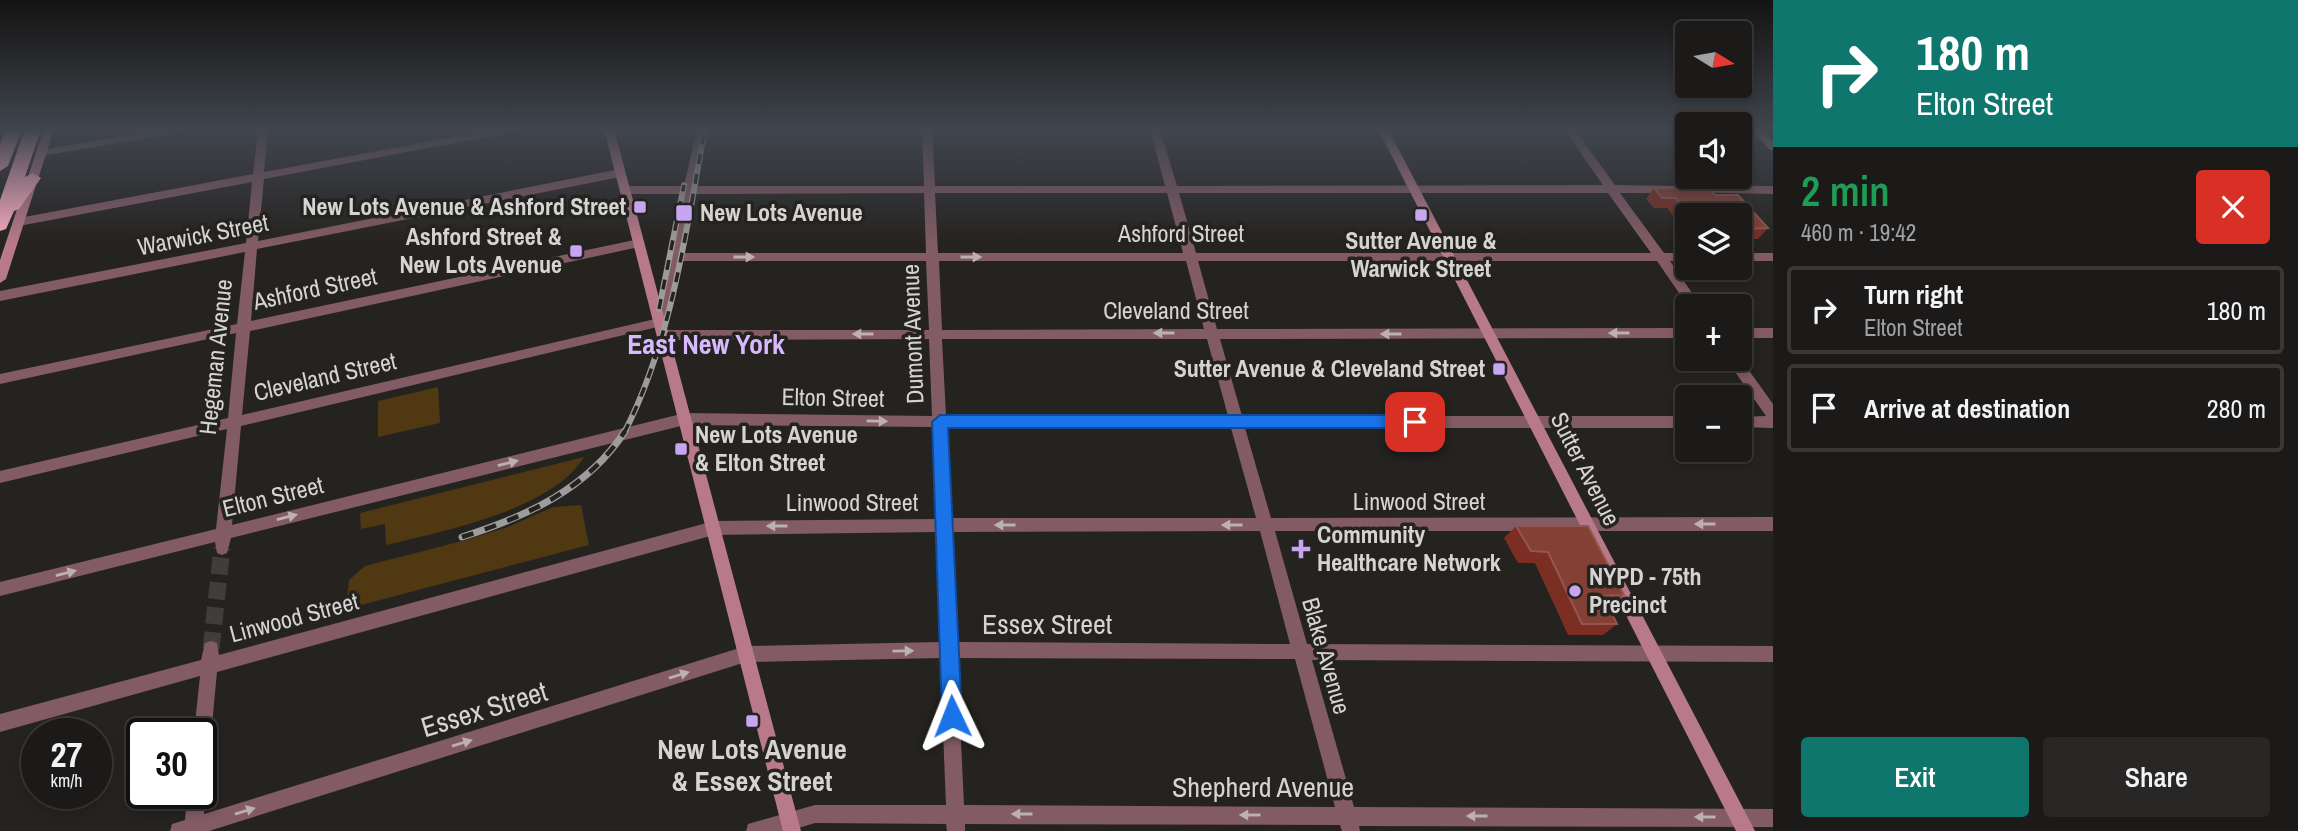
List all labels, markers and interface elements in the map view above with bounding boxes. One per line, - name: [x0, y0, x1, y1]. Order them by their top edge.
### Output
- text: 180 m: [1916, 19, 2030, 85]
- north arrow: [1675, 21, 1752, 98]
- map controls: [1675, 21, 1752, 462]
- icon: right: [1801, 28, 1892, 119]
- text: Elton Street: [1916, 82, 2053, 125]
- button: sound: [1675, 112, 1752, 189]
- text: 2 min: [1801, 163, 1890, 219]
- button: close: [2196, 170, 2270, 244]
- place label: New Lots Avenue & Ashford Street: [302, 190, 626, 222]
- place label: New Lots Avenue: [700, 196, 863, 228]
- marker: New Lots Avenue & Ashford Street: [632, 199, 648, 215]
- marker: New Lots Avenue: [674, 203, 694, 223]
- button: layers: [1675, 203, 1752, 280]
- street label: Warwick Street: [135, 206, 272, 262]
- marker: Sutter Avenue & Warwick Street: [1413, 207, 1429, 223]
- street label: Ashford Street: [1117, 217, 1244, 249]
- text: 460 m · 19:42: [1801, 217, 1916, 248]
- place label: Ashford Street & New Lots Avenue: [399, 220, 562, 280]
- place label: Sutter Avenue & Warwick Street: [1345, 224, 1497, 284]
- marker: Ashford Street & New Lots Avenue: [568, 243, 584, 259]
- one-way arrow: [733, 251, 755, 263]
- one-way arrow: [960, 251, 982, 263]
- street label: Ashford Street: [249, 259, 380, 317]
- street label: Dumont Avenue: [894, 264, 930, 404]
- text: Turn right: [1864, 277, 1963, 312]
- street label: Hegeman Avenue: [191, 278, 239, 436]
- icon: right: [1805, 291, 1843, 329]
- text: 180 m: [2207, 293, 2266, 328]
- street label: Cleveland Street: [1103, 294, 1249, 326]
- button: +: [1675, 294, 1752, 371]
- text: Elton Street: [1864, 312, 1963, 343]
- district label: East New York: [627, 325, 785, 363]
- one-way arrow: [1153, 327, 1175, 339]
- one-way arrow: [1608, 327, 1630, 339]
- one-way arrow: [852, 328, 874, 340]
- one-way arrow: [1380, 328, 1402, 340]
- street label: Cleveland Street: [250, 344, 400, 408]
- place label: Sutter Avenue & Cleveland Street: [1174, 352, 1485, 384]
- marker: Sutter Avenue & Cleveland Street: [1491, 361, 1507, 377]
- street label: Elton Street: [781, 380, 885, 414]
- button: −: [1675, 385, 1752, 462]
- icon: arrive: [1805, 389, 1843, 427]
- text: Arrive at destination: [1864, 391, 2070, 426]
- text: 280 m: [2207, 391, 2266, 426]
- pin: [1385, 392, 1445, 452]
- icon: arrive: [1396, 403, 1434, 441]
- street label: Sutter Avenue: [1544, 406, 1628, 531]
- one-way arrow: [866, 415, 888, 427]
- place label: New Lots Avenue & Elton Street: [695, 418, 858, 478]
- marker: New Lots Avenue & Elton Street: [673, 441, 689, 457]
- one-way arrow: [497, 457, 519, 468]
- street label: Elton Street: [219, 468, 327, 524]
- street label: Linwood Street: [1353, 485, 1486, 517]
- street label: Linwood Street: [786, 486, 919, 518]
- one-way arrow: [276, 511, 298, 522]
- place label: Community Healthcare Network: [1317, 518, 1501, 578]
- one-way arrow: [1694, 518, 1716, 530]
- one-way arrow: [994, 519, 1016, 531]
- one-way arrow: [1221, 519, 1243, 531]
- one-way arrow: [766, 520, 788, 532]
- marker: Community Healthcare Network: [1291, 539, 1311, 559]
- place label: NYPD - 75th Precinct: [1589, 560, 1702, 620]
- one-way arrow: [55, 567, 77, 578]
- marker: NYPD - 75th Precinct: [1567, 583, 1583, 599]
- street label: Linwood Street: [226, 584, 362, 650]
- street label: Blake Avenue: [1295, 594, 1359, 718]
- street label: Essex Street: [982, 605, 1112, 643]
- one-way arrow: [892, 645, 914, 657]
- one-way arrow: [669, 669, 690, 680]
- street label: Essex Street: [416, 672, 552, 746]
- position arrow: [915, 679, 989, 753]
- marker: New Lots Avenue & Essex Street: [744, 713, 760, 729]
- speed limit sign: 30: [126, 718, 217, 809]
- place label: New Lots Avenue & Essex Street: [657, 730, 847, 800]
- text: 27: [51, 731, 82, 778]
- one-way arrow: [452, 737, 473, 748]
- button: Exit: [1801, 737, 2029, 817]
- button: Share: [2043, 737, 2270, 817]
- text: km/h: [51, 768, 83, 793]
- street label: Shepherd Avenue: [1172, 768, 1354, 806]
- one-way arrow: [234, 805, 255, 816]
- one-way arrow: [1011, 808, 1033, 820]
- one-way arrow: [1239, 809, 1261, 821]
- one-way arrow: [1466, 810, 1488, 822]
- one-way arrow: [1694, 811, 1716, 823]

